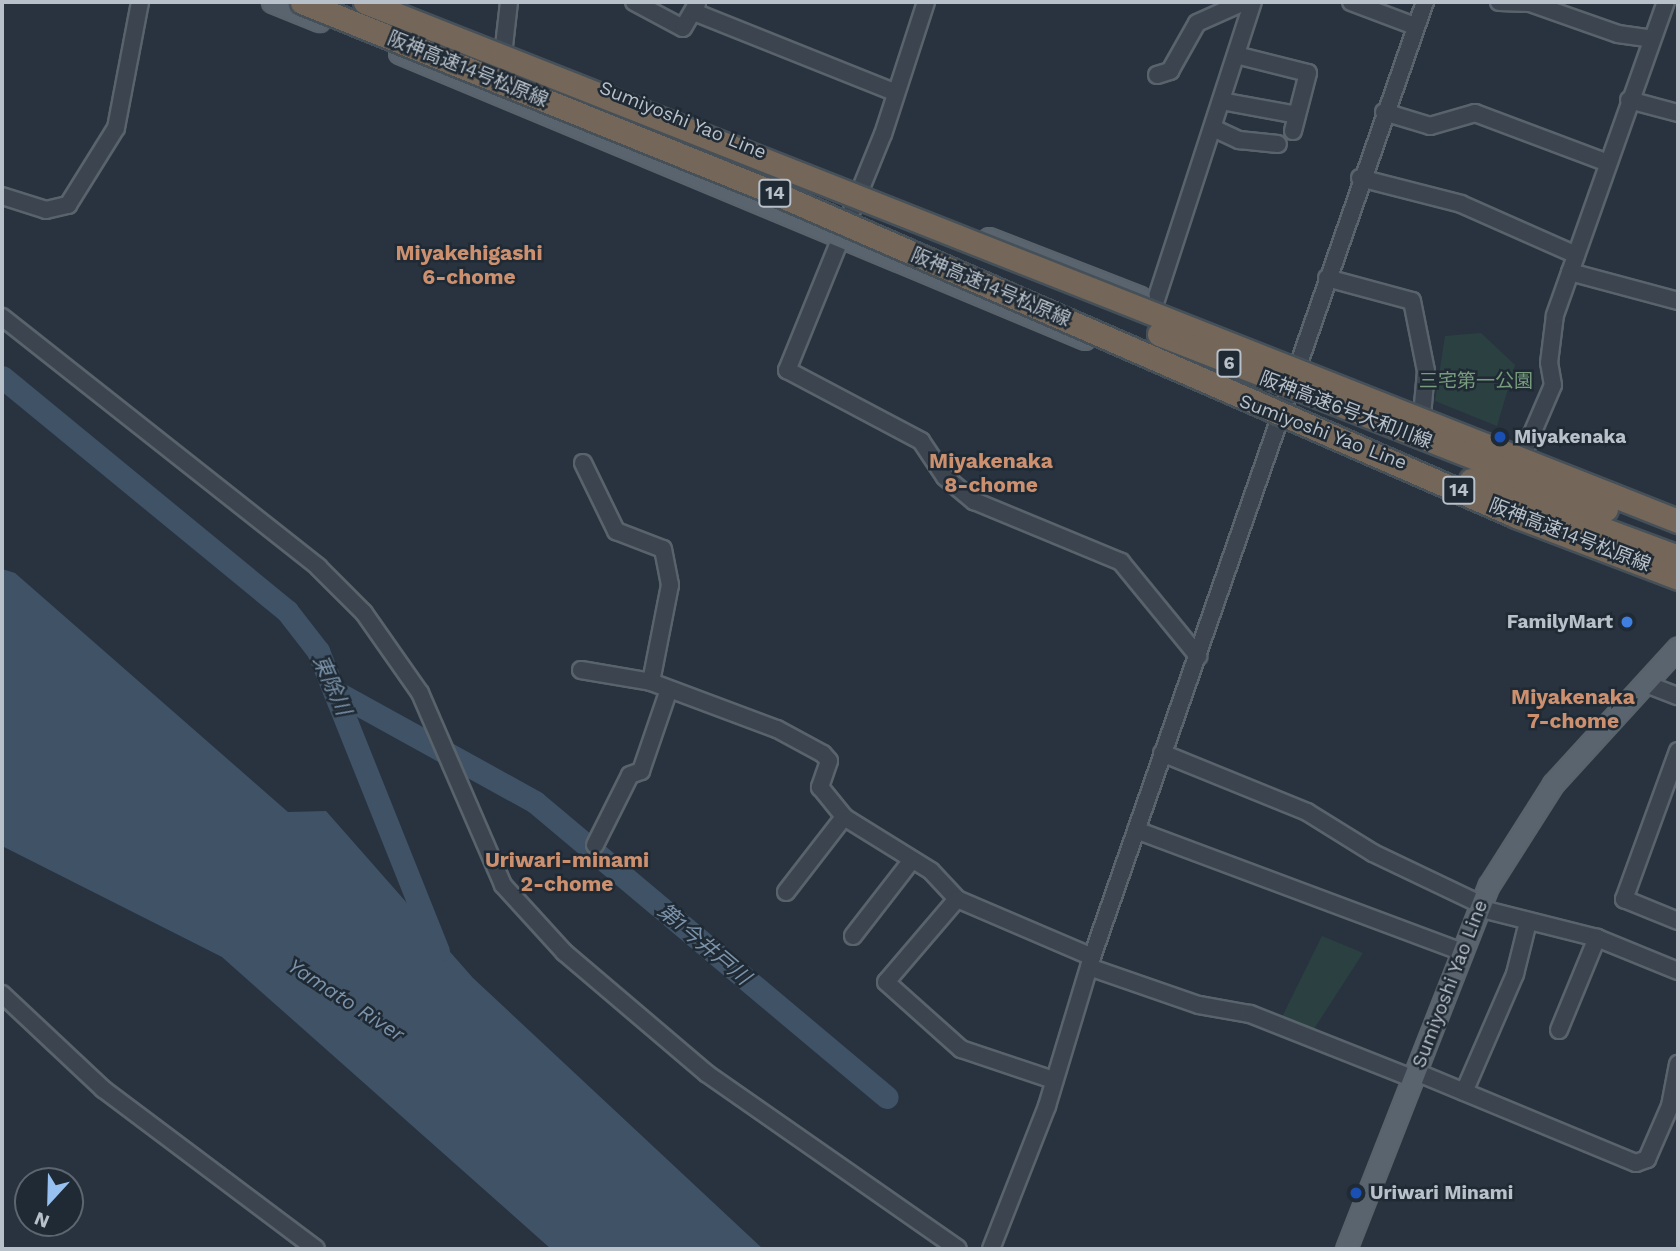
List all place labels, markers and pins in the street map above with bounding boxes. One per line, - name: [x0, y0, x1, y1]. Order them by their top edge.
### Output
- place label: Miyakenaka: [1514, 426, 1626, 448]
- marker: Miyakenaka: [1492, 429, 1508, 445]
- place label: FamilyMart: [1507, 611, 1613, 633]
- marker: FamilyMart: [1619, 614, 1635, 630]
- place label: Uriwari Minami: [1370, 1182, 1513, 1204]
- marker: Uriwari Minami: [1348, 1185, 1364, 1201]

